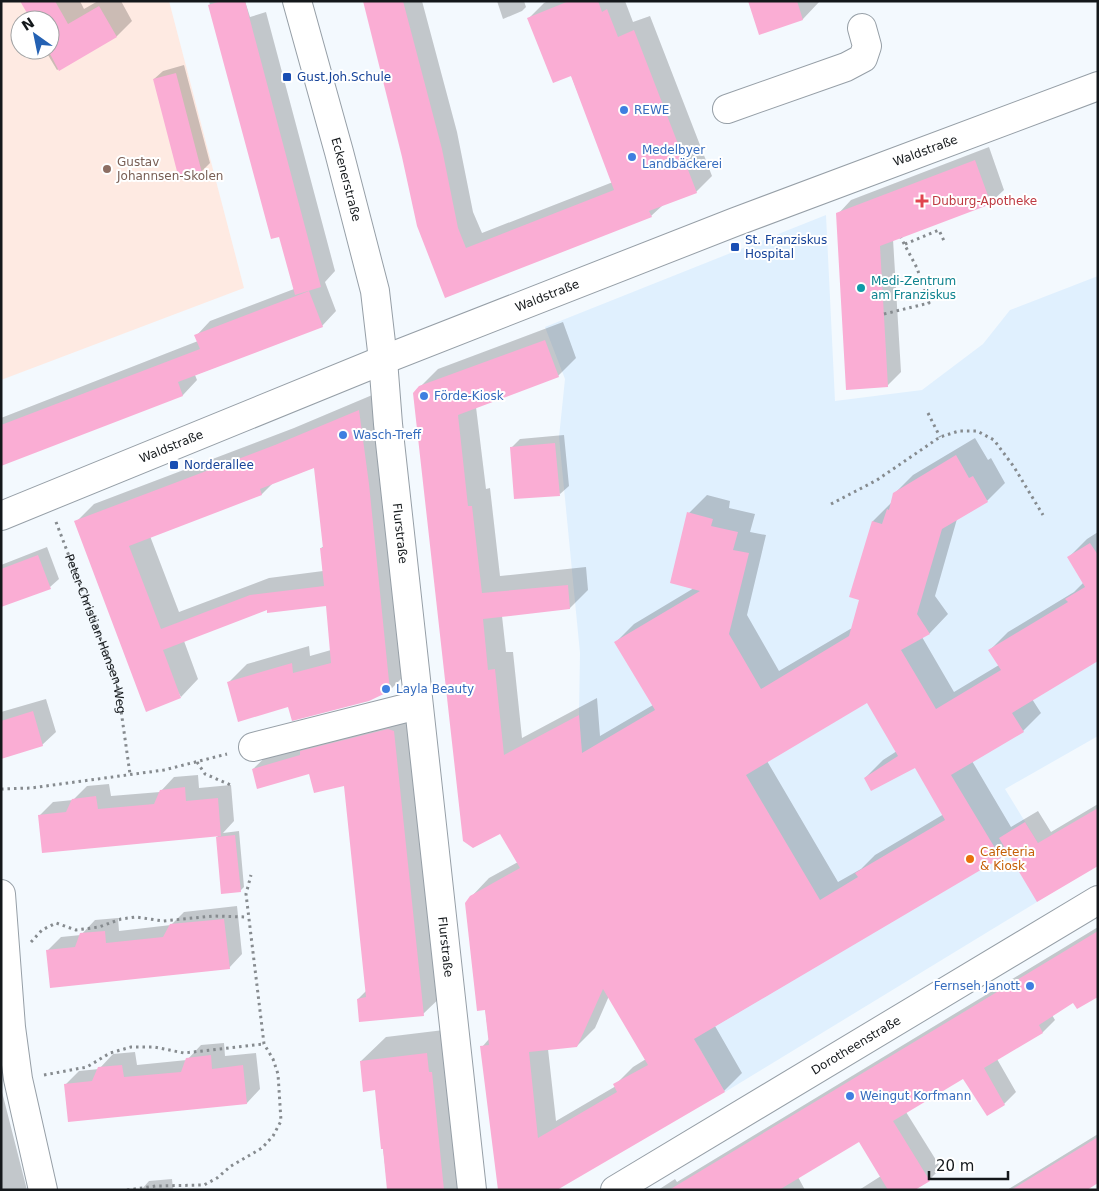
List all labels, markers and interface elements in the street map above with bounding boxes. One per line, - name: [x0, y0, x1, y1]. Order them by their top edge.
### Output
- north arrow: [10, 10, 60, 60]
- text: N: [19, 14, 37, 34]
- place label: Gust.Joh.Schule: [297, 70, 391, 84]
- marker: Gust.Joh.Schule: [281, 71, 293, 83]
- place label: REWE: [634, 103, 669, 117]
- marker: REWE: [618, 104, 630, 116]
- street label: Waldstraße: [891, 132, 960, 169]
- street label: Eckenerstraße: [328, 136, 364, 223]
- place label: Medelbyer Landbäckerei: [642, 143, 722, 171]
- marker: Medelbyer Landbäckerei: [626, 151, 638, 163]
- place label: Gustav Johannsen-Skolen: [116, 155, 223, 183]
- marker: Gustav Johannsen-Skolen: [101, 163, 113, 175]
- place label: Duburg-Apotheke: [932, 194, 1037, 208]
- marker: Duburg-Apotheke: [916, 195, 928, 207]
- place label: St. Franziskus Hospital: [745, 233, 827, 261]
- marker: St. Franziskus Hospital: [729, 241, 741, 253]
- place label: Medi-Zentrum am Franziskus: [871, 274, 956, 302]
- street label: Waldstraße: [513, 277, 581, 314]
- marker: Medi-Zentrum am Franziskus: [855, 282, 867, 294]
- place label: Förde-Kiosk: [434, 389, 504, 403]
- marker: Förde-Kiosk: [418, 390, 430, 402]
- street label: Waldstraße: [137, 427, 205, 466]
- place label: Wasch-Treff: [353, 428, 422, 442]
- marker: Wasch-Treff: [337, 429, 349, 441]
- place label: Norderallee: [184, 458, 254, 472]
- marker: Norderallee: [168, 459, 180, 471]
- street label: Flurstraße: [390, 502, 410, 564]
- street label: Peter-Christian-Hansen-Weg: [62, 552, 128, 714]
- place label: Layla Beauty: [396, 682, 474, 696]
- marker: Layla Beauty: [380, 683, 392, 695]
- place label: Cafeteria & Kiosk: [980, 845, 1035, 873]
- marker: Cafeteria & Kiosk: [964, 853, 976, 865]
- street label: Flurstraße: [435, 916, 456, 978]
- place label: Fernseh Janott: [934, 979, 1020, 993]
- marker: Fernseh Janott: [1024, 980, 1036, 992]
- street label: Dorotheenstraße: [809, 1013, 903, 1077]
- place label: Weingut Korfmann: [860, 1089, 971, 1103]
- marker: Weingut Korfmann: [844, 1090, 856, 1102]
- scale bar: [929, 1148, 1008, 1180]
- text: 20 m: [936, 1157, 974, 1175]

